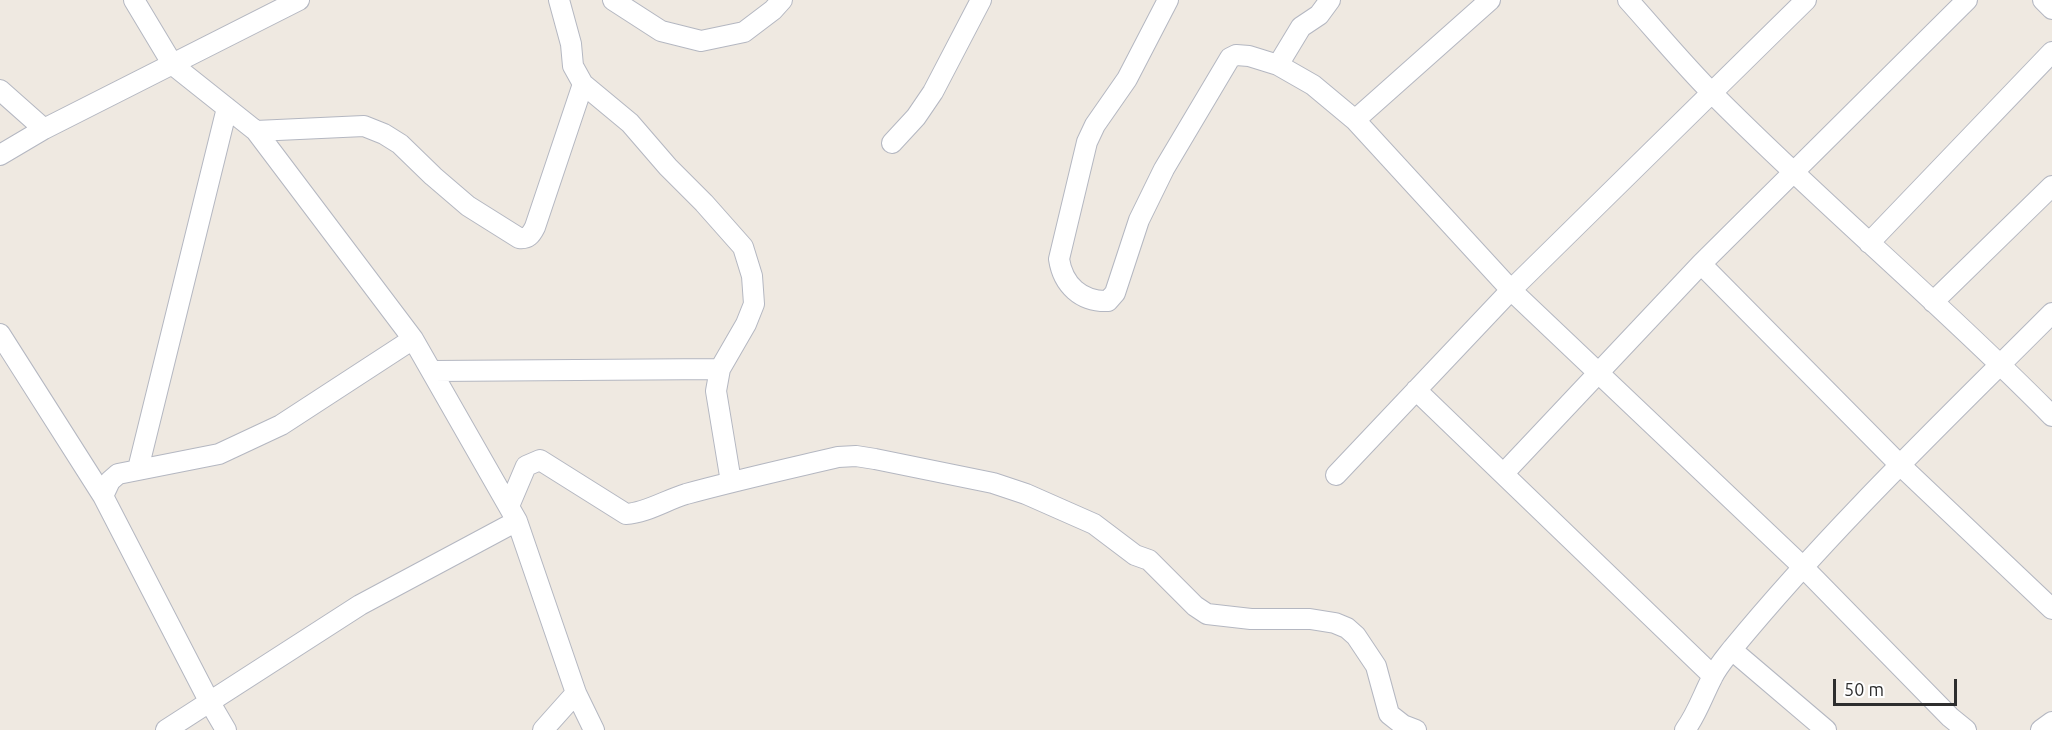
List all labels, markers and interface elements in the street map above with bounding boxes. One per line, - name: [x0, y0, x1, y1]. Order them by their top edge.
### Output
- scale bar: [1836, 667, 1960, 705]
- text: 50 m: [1844, 679, 1884, 699]

